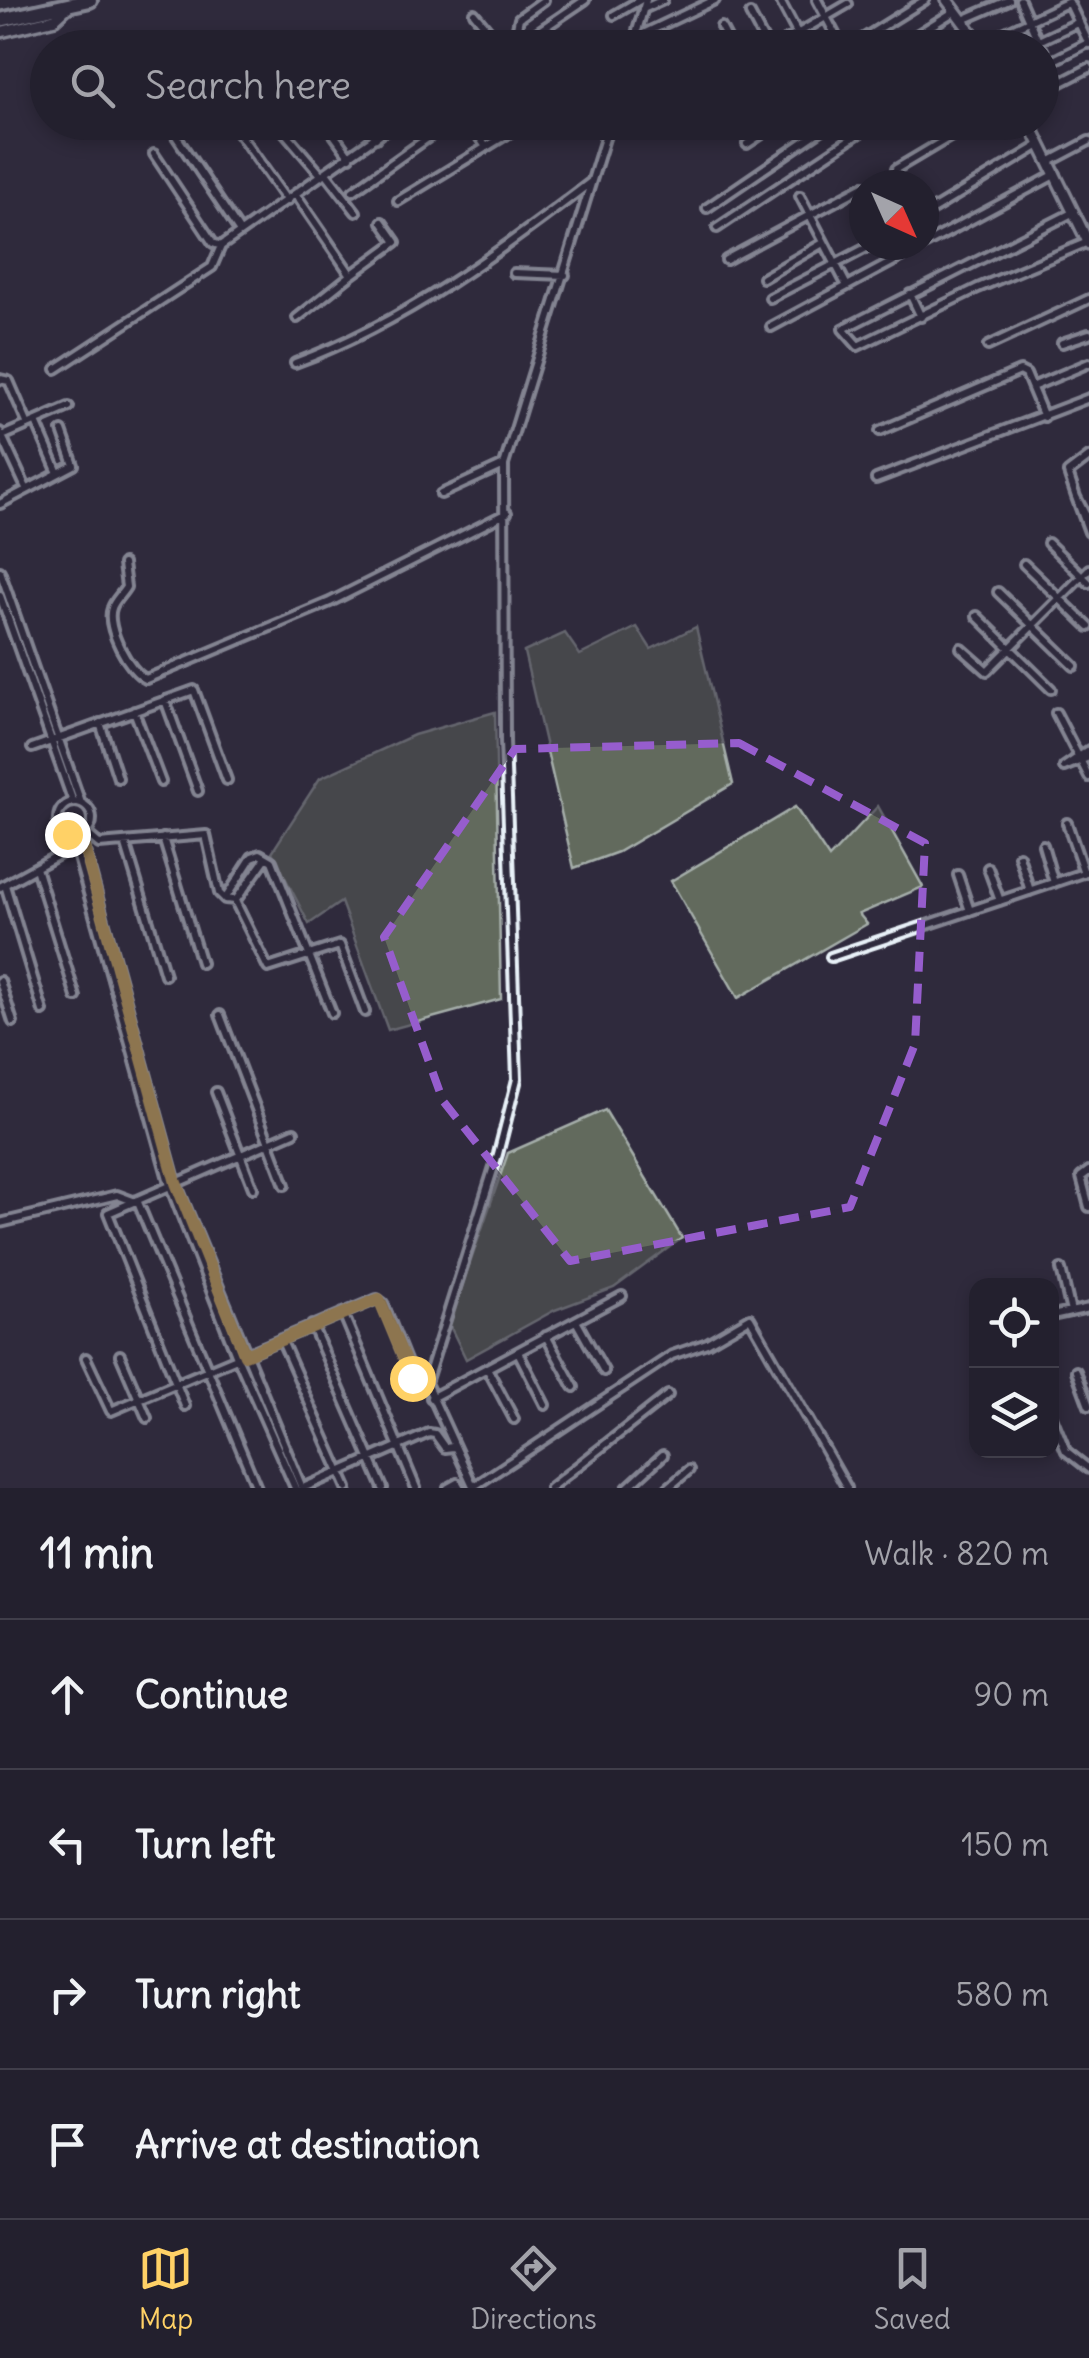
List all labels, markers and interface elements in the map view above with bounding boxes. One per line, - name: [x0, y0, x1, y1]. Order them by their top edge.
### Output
- search box: [30, 30, 1059, 140]
- icon: search: [65, 58, 120, 113]
- text: Search here: [145, 62, 351, 109]
- north arrow: [849, 170, 939, 260]
- route end: [45, 812, 91, 858]
- map controls: [969, 1278, 1059, 1458]
- button: locate: [969, 1278, 1059, 1368]
- route start: [390, 1356, 436, 1402]
- button: layers: [969, 1368, 1059, 1458]
- text: 11 min: [40, 1527, 154, 1579]
- text: Walk · 820 m: [864, 1533, 1049, 1574]
- icon: ahead: [40, 1667, 95, 1722]
- text: Continue: [135, 1671, 288, 1718]
- text: 90 m: [974, 1674, 1049, 1715]
- icon: left: [40, 1817, 95, 1872]
- text: Turn left: [135, 1821, 275, 1868]
- text: 150 m: [961, 1824, 1049, 1865]
- icon: right: [40, 1967, 95, 2022]
- text: Turn right: [135, 1971, 301, 2018]
- text: 580 m: [955, 1974, 1049, 2015]
- icon: arrive: [40, 2117, 95, 2172]
- text: Arrive at destination: [135, 2121, 480, 2168]
- tab: Map: [138, 2241, 193, 2337]
- tab: Directions: [470, 2241, 597, 2337]
- tab: Saved: [874, 2241, 951, 2337]

